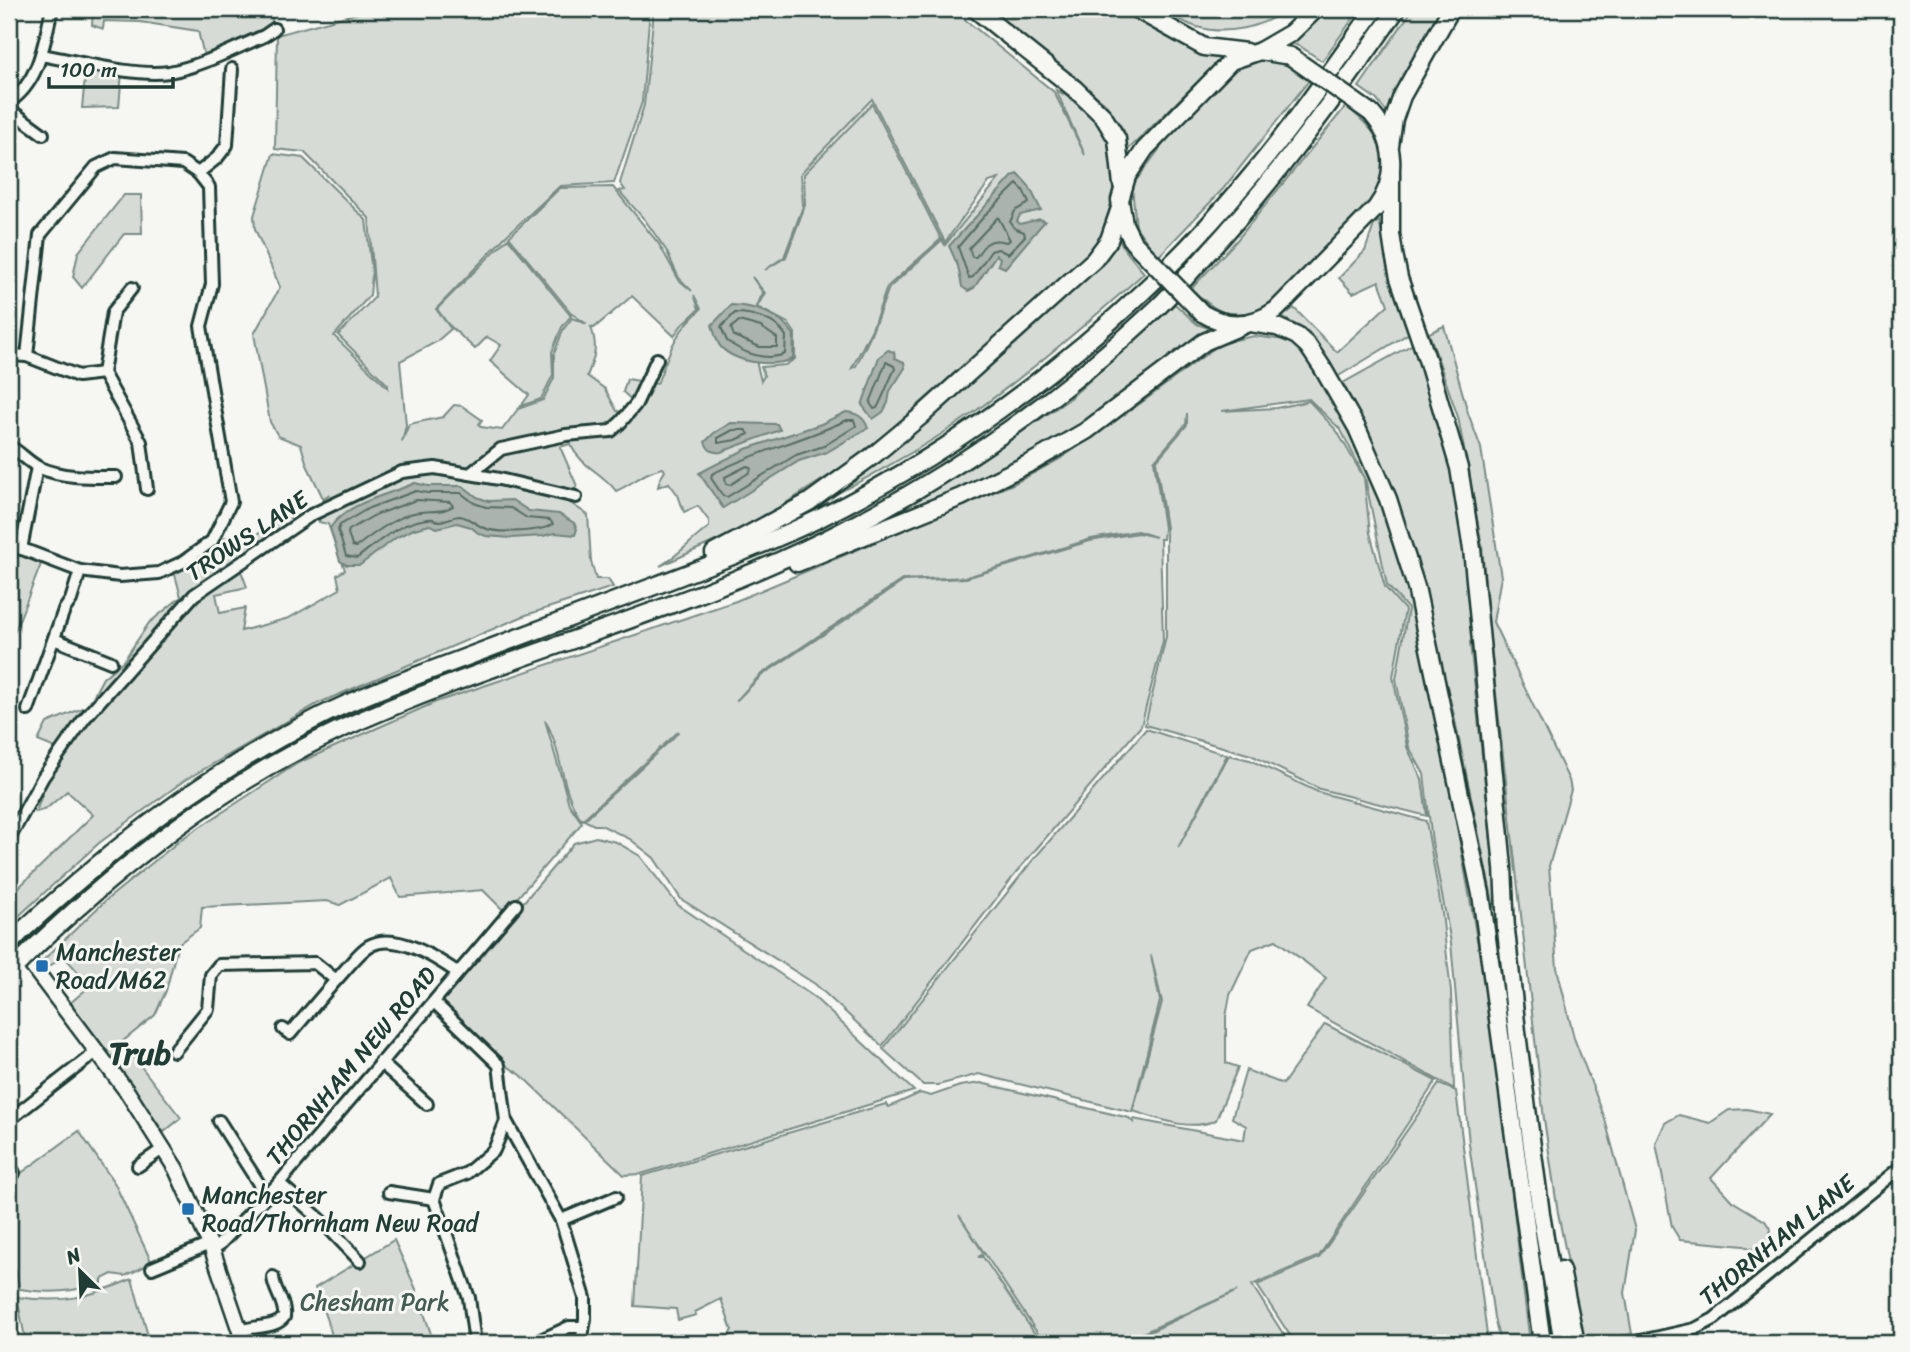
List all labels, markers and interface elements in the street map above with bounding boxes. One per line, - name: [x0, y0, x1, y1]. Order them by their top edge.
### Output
- scale bar: [49, 46, 173, 90]
- text: 100 m: [60, 51, 117, 89]
- street label: TROWS LANE: [177, 478, 319, 593]
- place label: Manchester Road/M62: [56, 931, 182, 1001]
- street label: THORNHAM NEW ROAD: [255, 956, 448, 1175]
- marker: Manchester Road/M62: [34, 958, 50, 974]
- district label: Trub: [109, 1025, 171, 1082]
- street label: THORNHAM LANE: [1689, 1162, 1866, 1317]
- place label: Manchester Road/Thornham New Road: [202, 1174, 480, 1244]
- marker: Manchester Road/Thornham New Road: [180, 1201, 196, 1217]
- north arrow: [46, 1236, 116, 1306]
- text: N: [60, 1238, 87, 1274]
- park label: Chesham Park: [300, 1281, 450, 1323]

